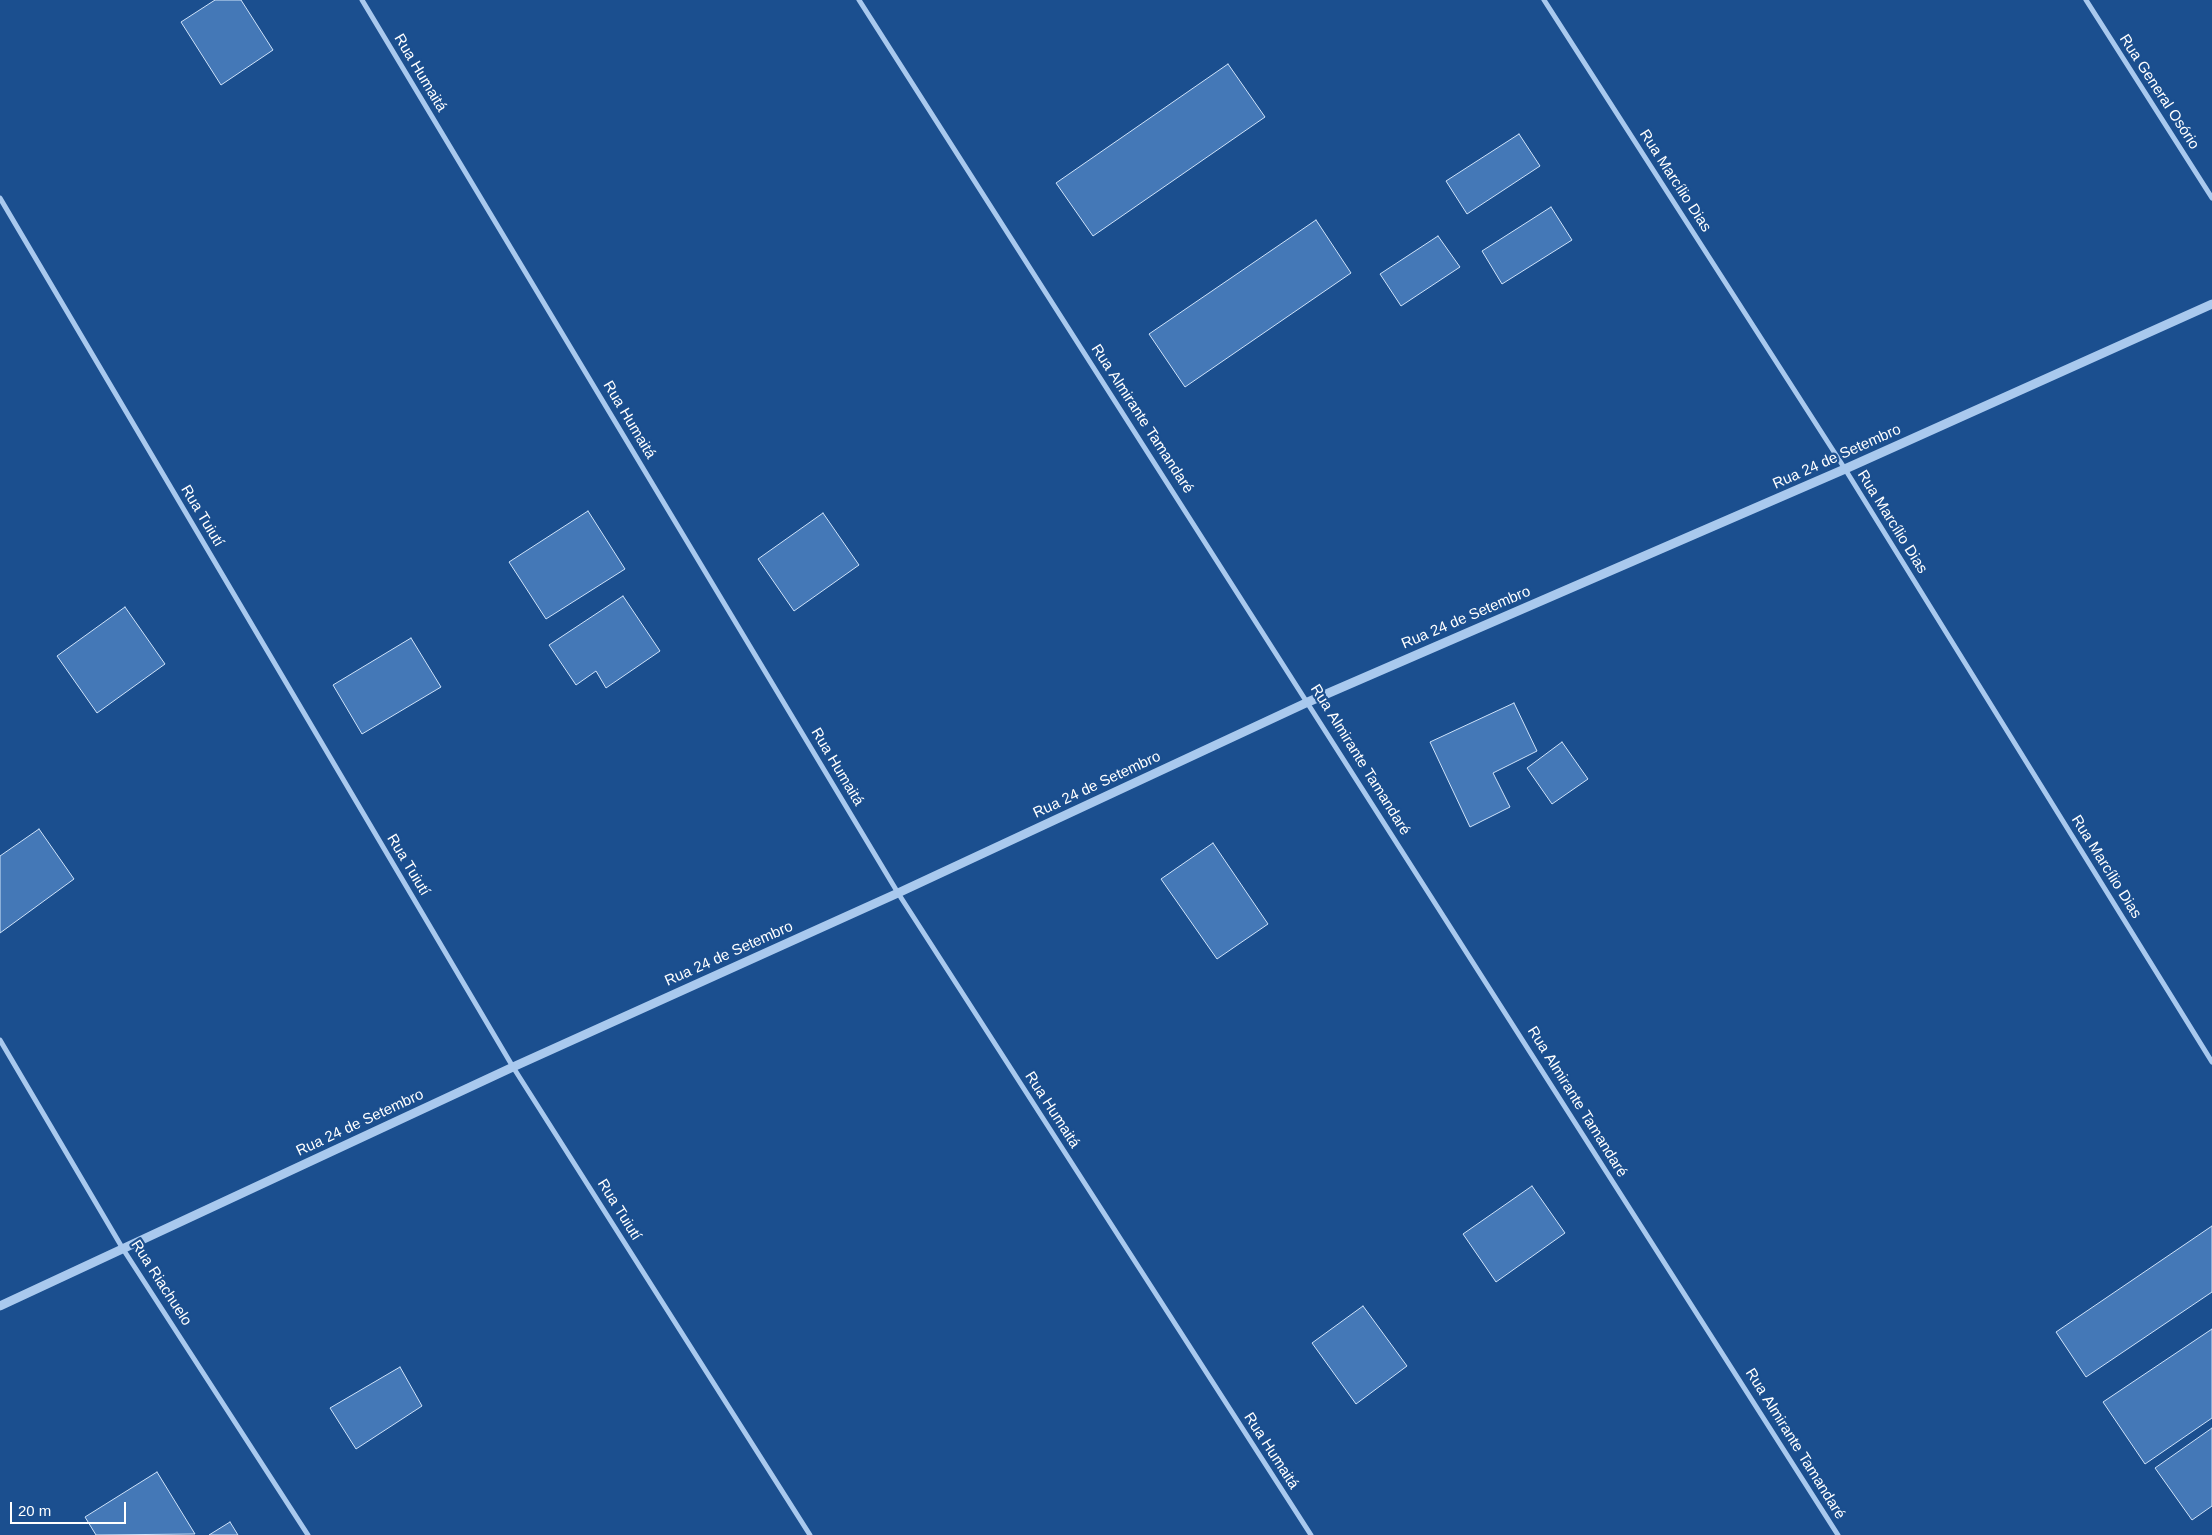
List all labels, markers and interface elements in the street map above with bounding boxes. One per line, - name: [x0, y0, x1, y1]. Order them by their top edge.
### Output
- street label: Rua Humaitá: [390, 31, 450, 115]
- street label: Rua General Osório: [2115, 31, 2203, 153]
- street label: Rua Marcílio Dias: [1635, 126, 1715, 236]
- street label: Rua Almirante Tamandaré: [1087, 341, 1197, 497]
- street label: Rua Humaitá: [599, 378, 659, 462]
- street label: Rua 24 de Setembro: [1770, 421, 1904, 493]
- street label: Rua Marcílio Dias: [1853, 467, 1931, 577]
- street label: Rua Tuiutí: [177, 482, 227, 550]
- street label: Rua 24 de Setembro: [1399, 583, 1533, 653]
- street label: Rua Almirante Tamandaré: [1306, 681, 1414, 839]
- street label: Rua Humaitá: [807, 725, 867, 809]
- street label: Rua 24 de Setembro: [1030, 748, 1164, 822]
- street label: Rua Marcílio Dias: [2067, 812, 2145, 922]
- street label: Rua Tuiutí: [383, 831, 433, 899]
- street label: Rua 24 de Setembro: [662, 918, 796, 990]
- street label: Rua Almirante Tamandaré: [1523, 1023, 1631, 1181]
- street label: Rua Humaitá: [1021, 1068, 1083, 1152]
- street label: Rua 24 de Setembro: [293, 1086, 427, 1160]
- street label: Rua Tuiutí: [593, 1176, 645, 1244]
- street label: Rua Riachuelo: [127, 1237, 195, 1329]
- street label: Rua Almirante Tamandaré: [1741, 1365, 1849, 1523]
- street label: Rua Humaitá: [1240, 1409, 1302, 1493]
- scale bar: [12, 1492, 129, 1524]
- text: 20 m: [18, 1502, 51, 1519]

